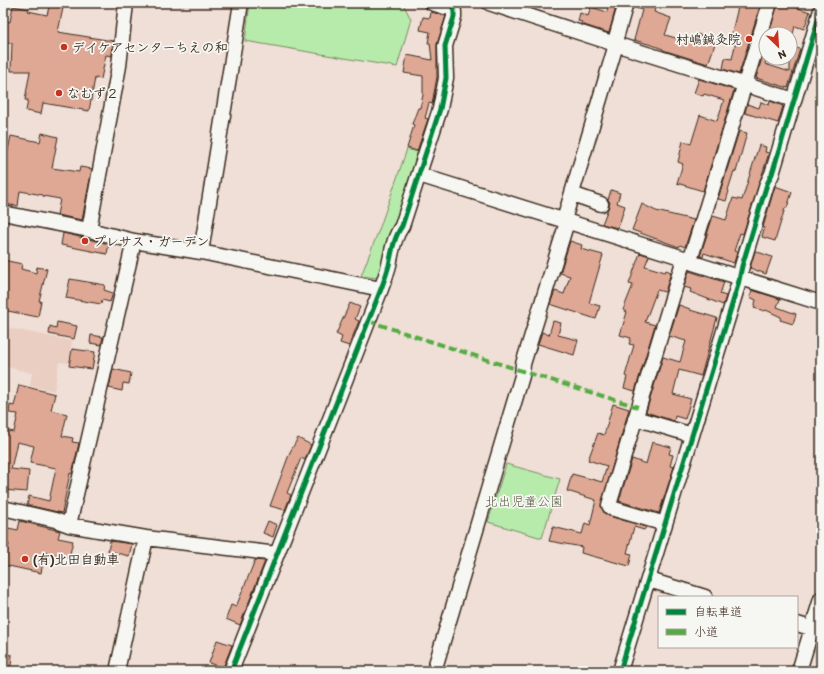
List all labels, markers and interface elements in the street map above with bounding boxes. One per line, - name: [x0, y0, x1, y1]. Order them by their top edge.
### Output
- north arrow: [758, 26, 798, 66]
- place label: 村嶋鍼灸院: [676, 32, 741, 47]
- marker: 村嶋鍼灸院: [744, 34, 754, 44]
- place label: デイケアセンターちえの和: [72, 40, 227, 55]
- marker: デイケアセンターちえの和: [59, 42, 69, 52]
- text: N: [776, 47, 788, 62]
- place label: なむず２: [67, 86, 119, 101]
- marker: なむず２: [54, 88, 64, 98]
- place label: プレサス・ガーデン: [93, 234, 209, 249]
- marker: プレサス・ガーデン: [80, 236, 90, 246]
- park label: 北出児童公園: [485, 494, 563, 509]
- place label: (有)北田自動車: [33, 552, 119, 568]
- marker: (有)北田自動車: [20, 554, 30, 564]
- legend: [658, 596, 798, 648]
- text: 自転車道: [694, 605, 742, 619]
- text: 小道: [694, 625, 718, 639]

